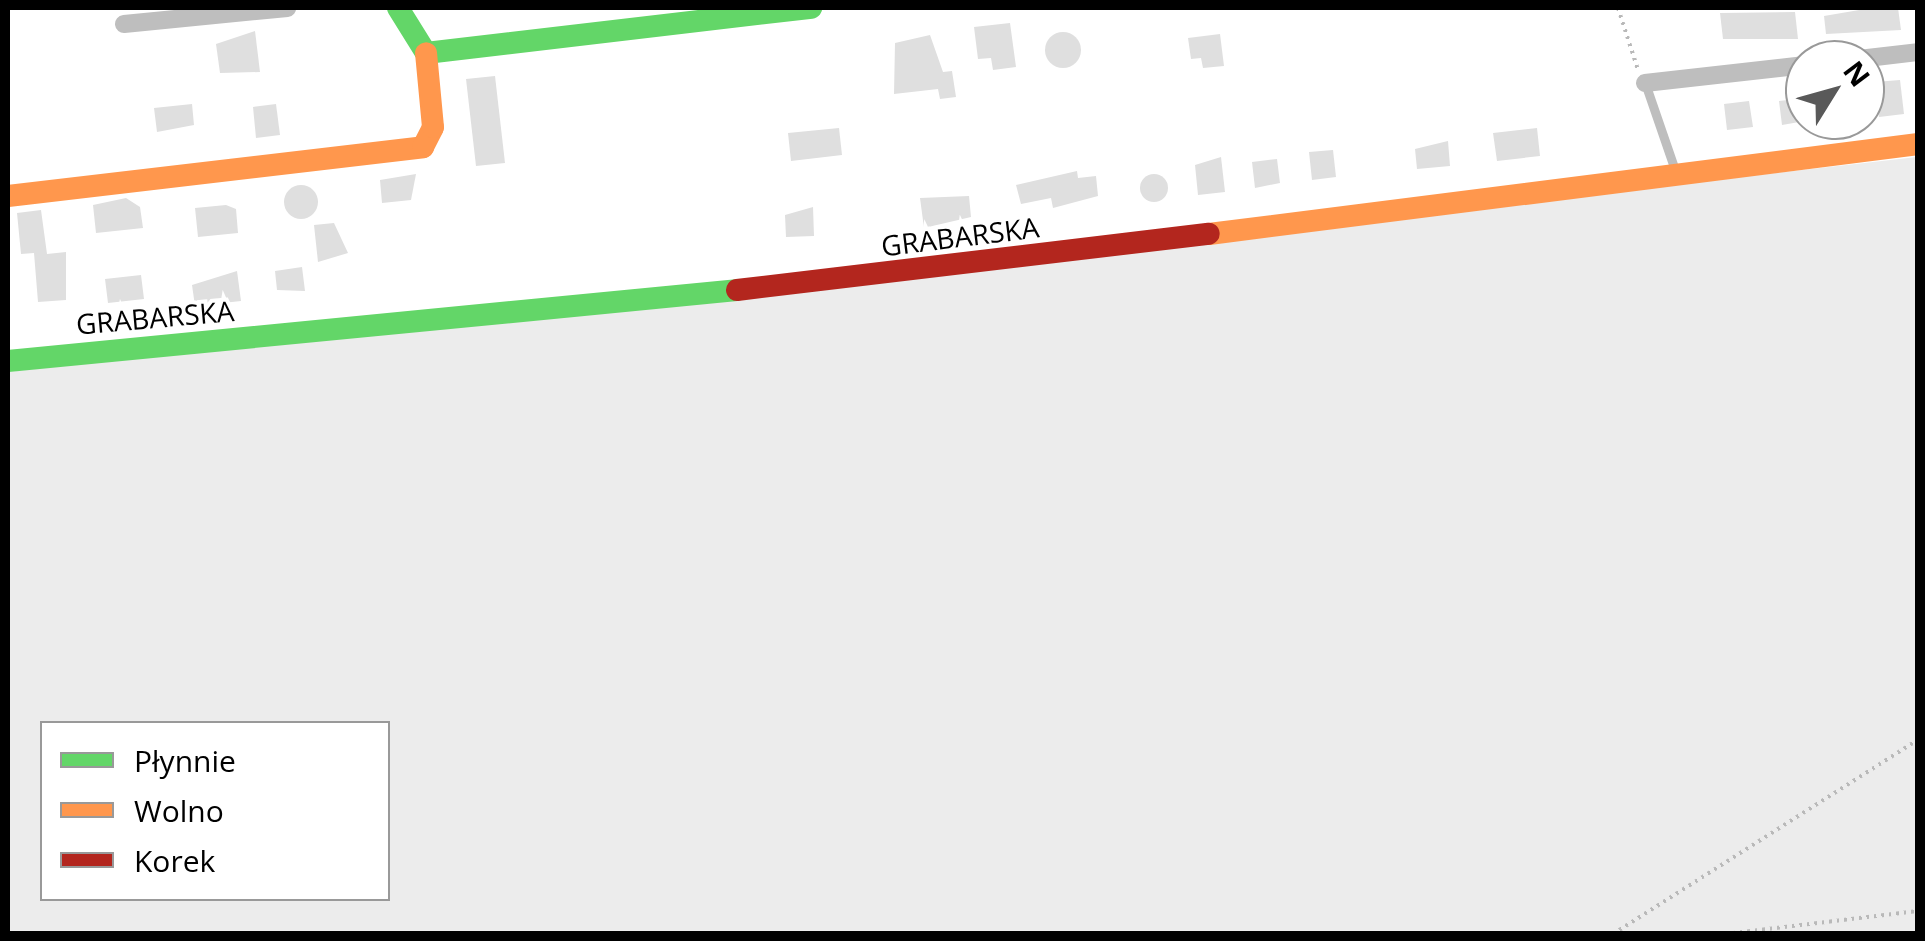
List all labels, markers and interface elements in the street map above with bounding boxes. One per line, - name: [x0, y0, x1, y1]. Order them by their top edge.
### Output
- north arrow: [1785, 40, 1885, 140]
- text: N: [1835, 53, 1879, 94]
- street label: GRABARSKA: [879, 210, 1041, 262]
- street label: GRABARSKA: [75, 293, 235, 341]
- legend: [40, 721, 390, 901]
- text: Płynnie: [134, 740, 236, 781]
- text: Wolno: [134, 790, 224, 831]
- text: Korek: [134, 840, 215, 881]

